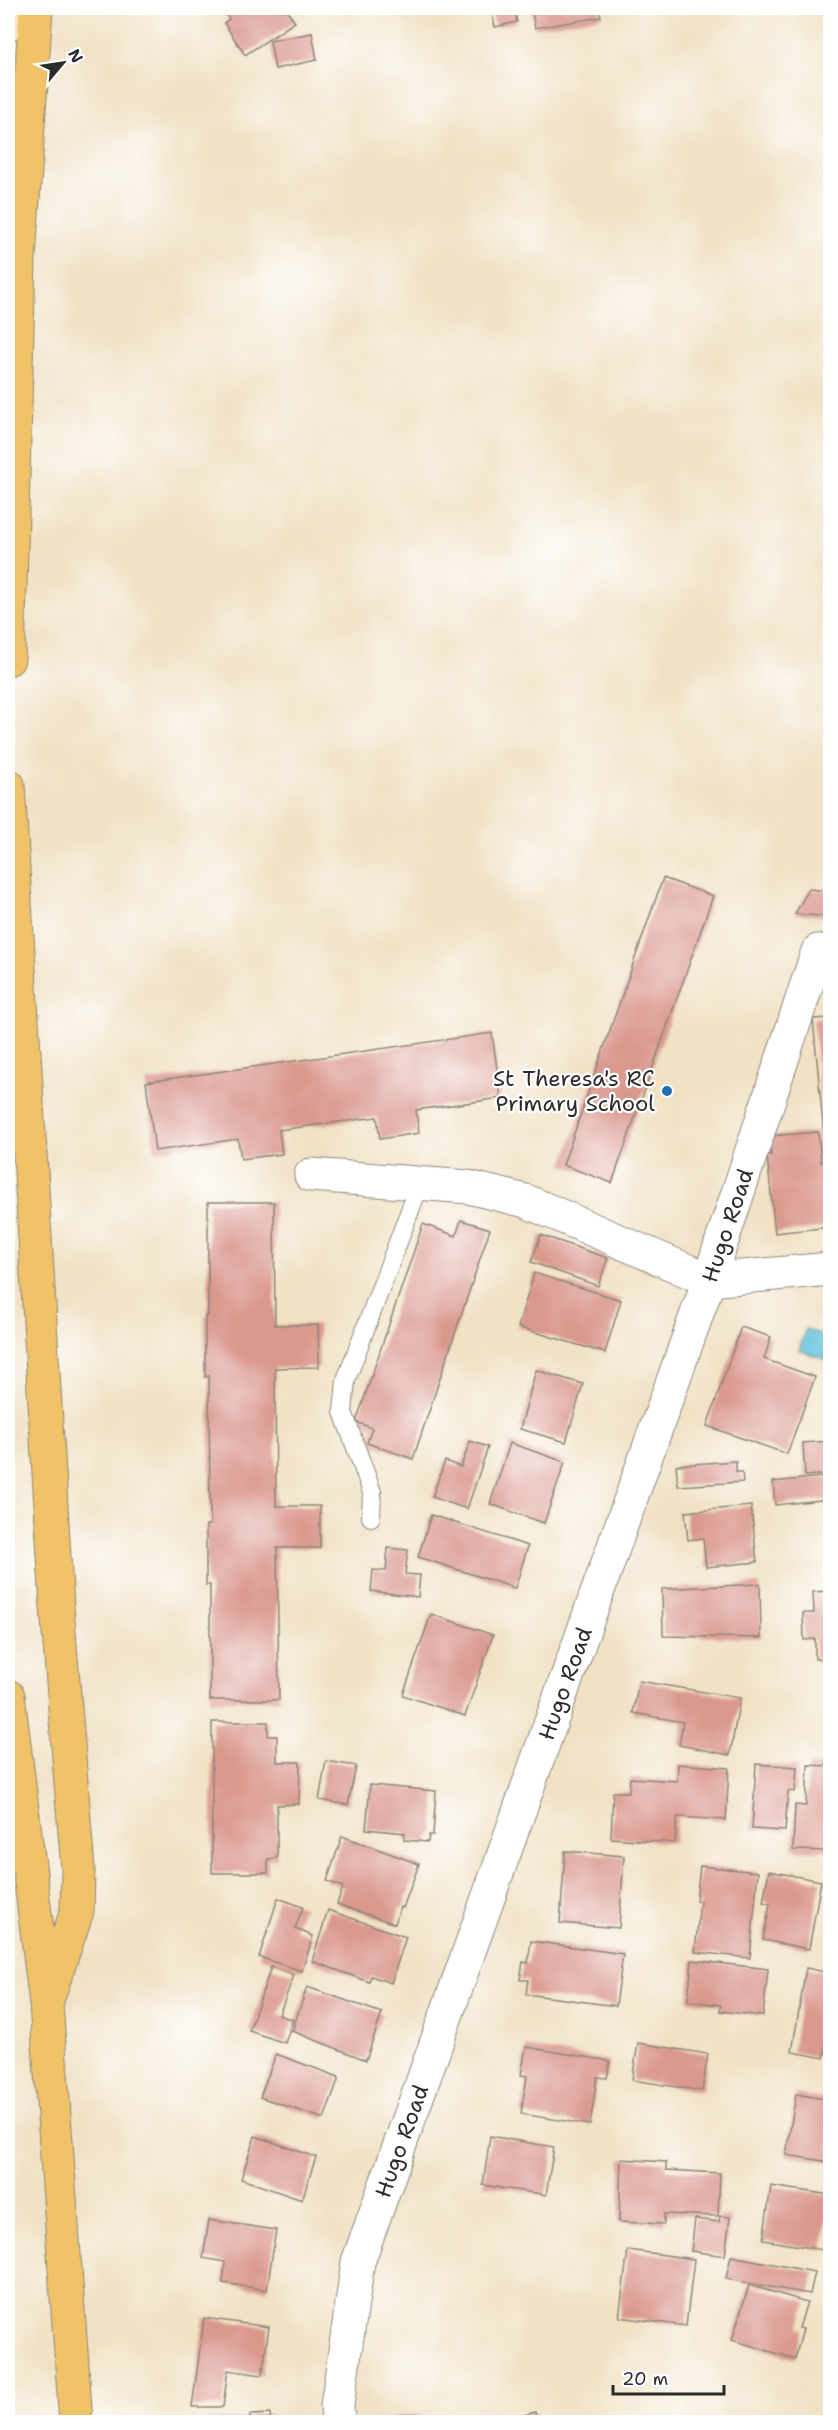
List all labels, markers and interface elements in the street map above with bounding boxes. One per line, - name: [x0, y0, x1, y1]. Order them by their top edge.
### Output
- north arrow: [33, 33, 93, 93]
- text: N: [63, 45, 88, 67]
- place label: St Theresa's RC Primary School: [493, 1064, 655, 1118]
- marker: St Theresa's RC Primary School: [660, 1084, 674, 1098]
- street label: Hugo Road: [695, 1165, 759, 1286]
- street label: Hugo Road: [531, 1623, 598, 1744]
- street label: Hugo Road: [368, 2081, 435, 2202]
- scale bar: [613, 2358, 724, 2396]
- text: 20 m: [622, 2367, 668, 2391]

